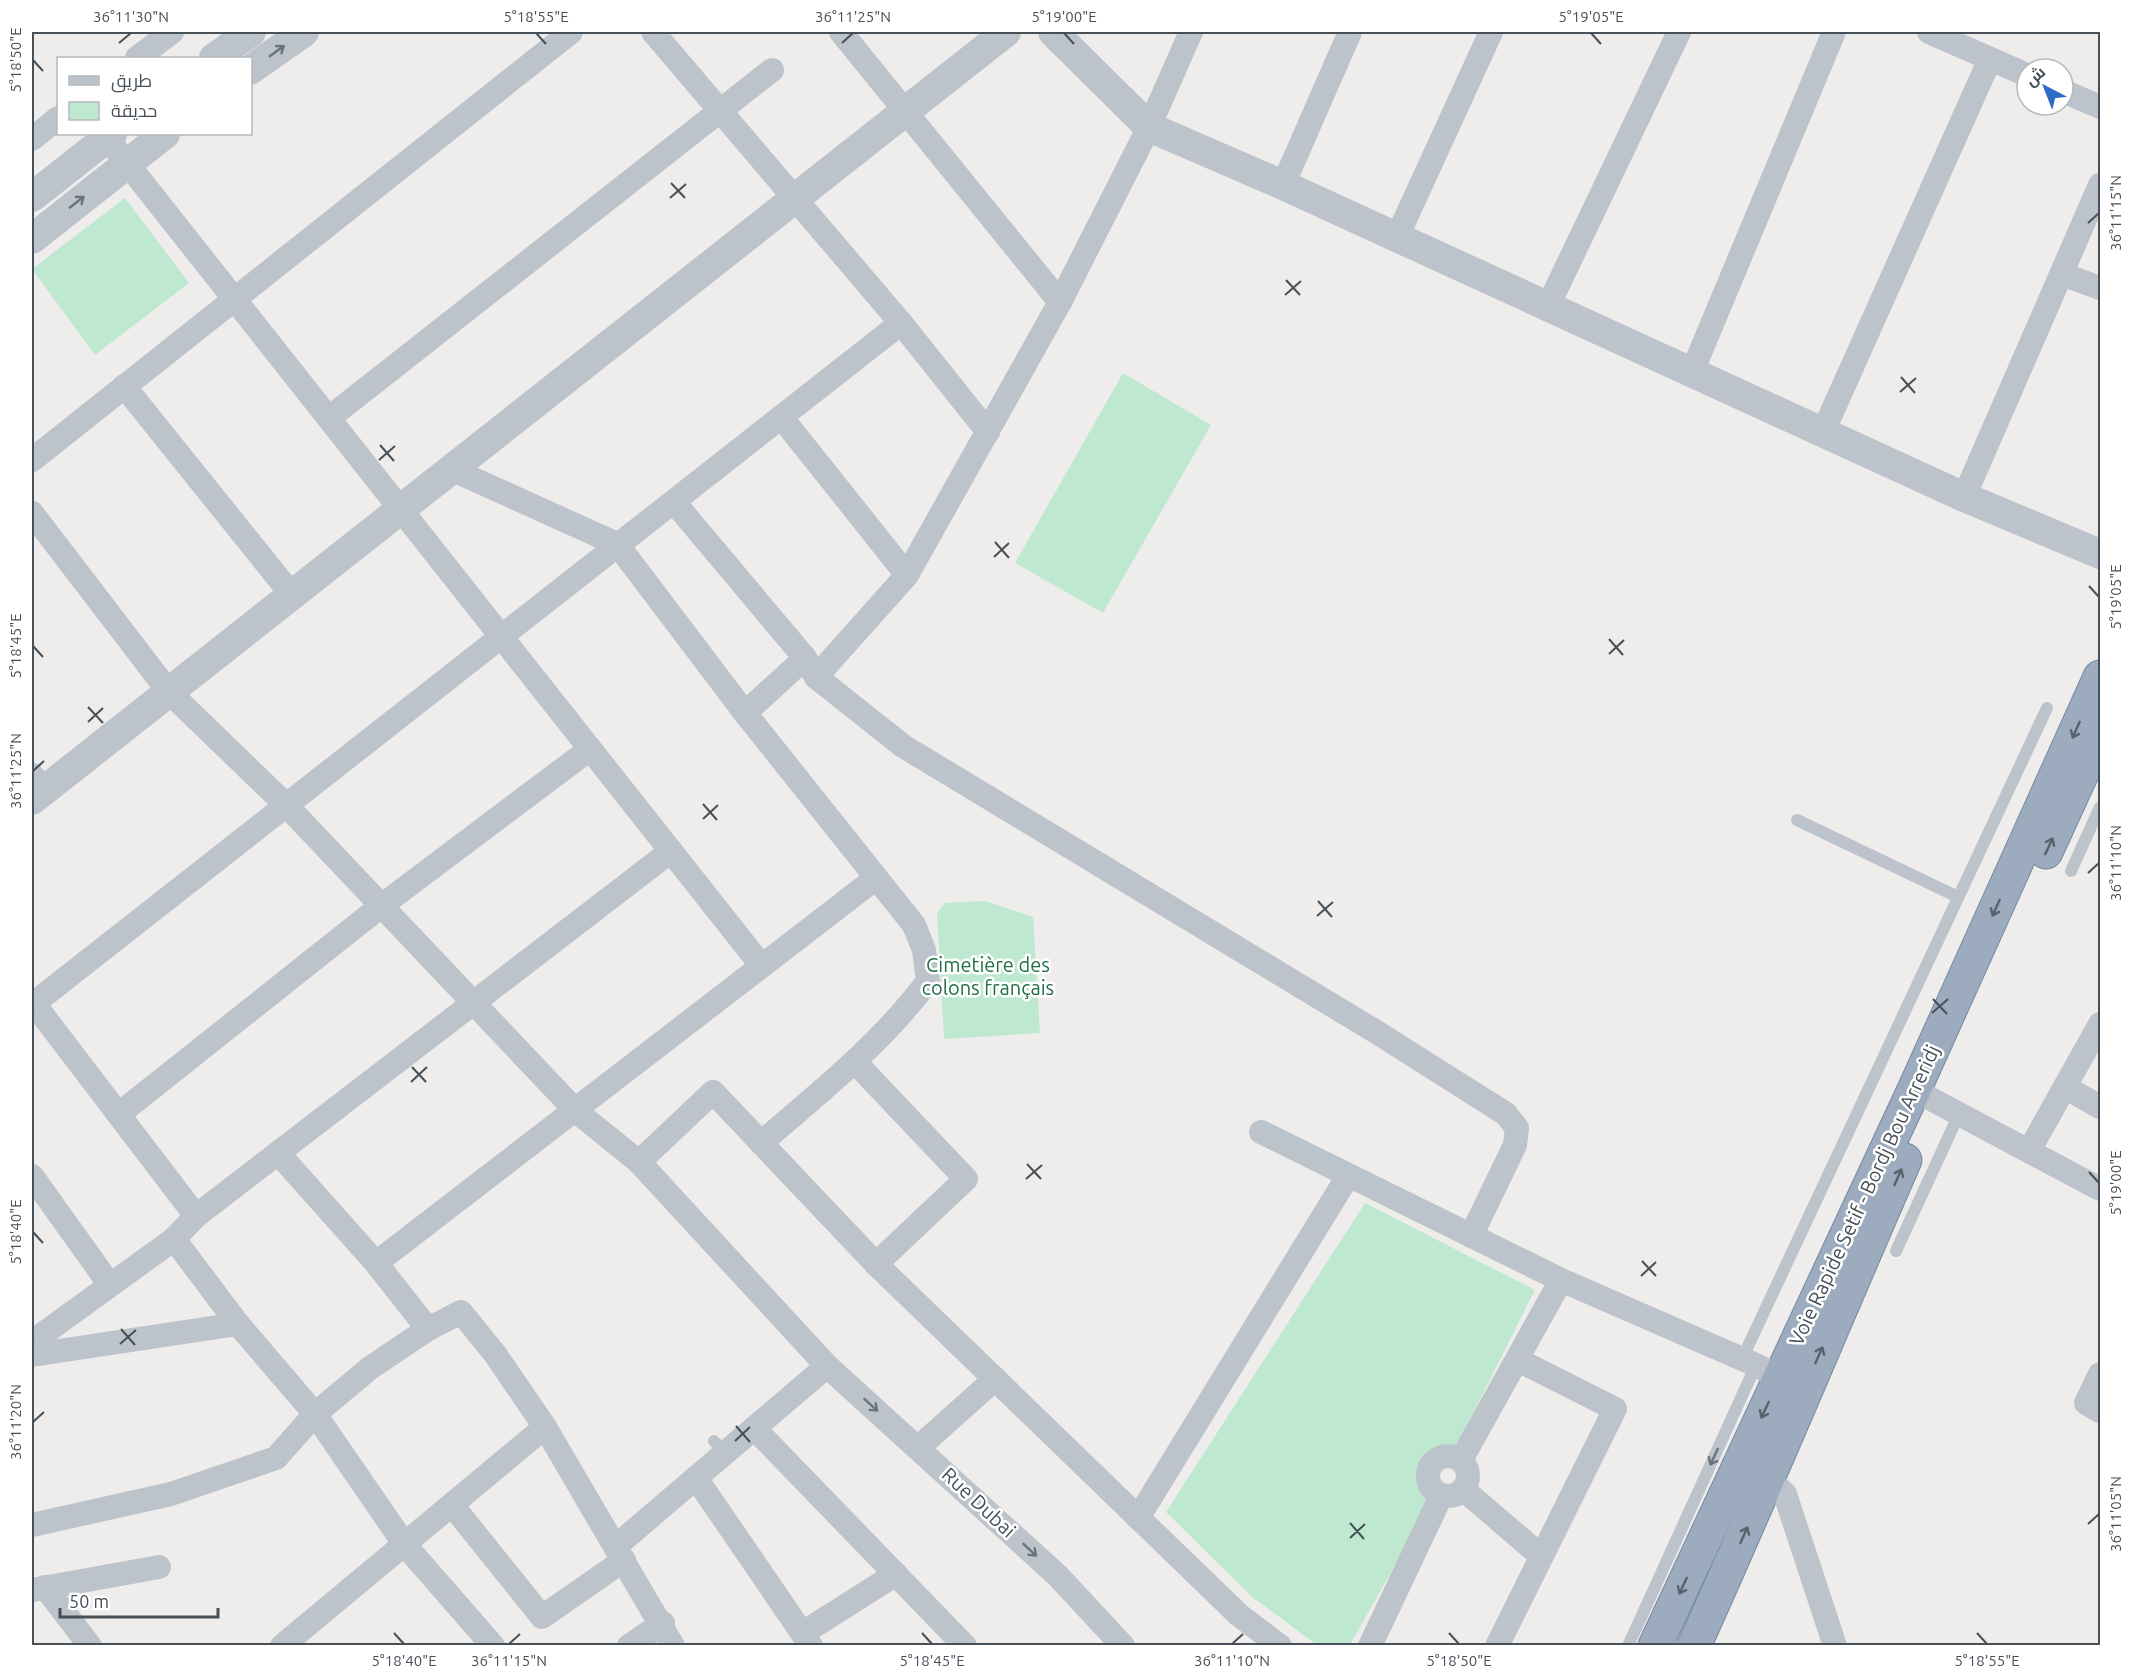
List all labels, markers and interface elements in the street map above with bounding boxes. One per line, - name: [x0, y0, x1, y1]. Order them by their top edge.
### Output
- text: 36°11'30"N: [93, 8, 169, 25]
- text: 5°18'55"E: [503, 8, 569, 25]
- text: 36°11'25"N: [815, 8, 891, 25]
- text: 5°19'00"E: [1031, 8, 1097, 25]
- text: 5°19'05"E: [1558, 8, 1624, 25]
- text: 5°18'50"E: [7, 27, 24, 93]
- one-way arrow: [269, 45, 285, 57]
- legend: [57, 57, 252, 135]
- north arrow: [2015, 57, 2075, 117]
- text: ش: [2021, 62, 2049, 90]
- text: طريق: [111, 70, 152, 93]
- text: حديقة: [111, 100, 157, 120]
- text: 36°11'15"N: [2107, 175, 2124, 251]
- one-way arrow: [69, 196, 85, 209]
- text: 5°19'05"E: [2107, 564, 2124, 630]
- text: 5°18'45"E: [7, 613, 24, 679]
- one-way arrow: [2070, 721, 2082, 739]
- text: 36°11'25"N: [7, 733, 24, 809]
- text: 36°11'10"N: [2107, 825, 2124, 901]
- one-way arrow: [2043, 838, 2055, 856]
- one-way arrow: [1989, 899, 2000, 917]
- park label: Cimetière des colons français: [922, 953, 1054, 999]
- street label: Voie Rapide Setif - Bordj Bou Arreridj: [1784, 1041, 1944, 1349]
- text: 5°19'00"E: [2107, 1150, 2124, 1216]
- one-way arrow: [1893, 1168, 1904, 1186]
- text: 5°18'40"E: [7, 1199, 24, 1265]
- one-way arrow: [1814, 1346, 1825, 1364]
- text: 36°11'20"N: [7, 1384, 24, 1460]
- one-way arrow: [863, 1398, 879, 1411]
- one-way arrow: [1759, 1400, 1771, 1418]
- one-way arrow: [1708, 1447, 1720, 1465]
- street label: Rue Dubai: [938, 1462, 1020, 1542]
- text: 36°11'05"N: [2107, 1476, 2124, 1552]
- one-way arrow: [1739, 1526, 1750, 1544]
- one-way arrow: [1023, 1543, 1038, 1557]
- one-way arrow: [1676, 1577, 1688, 1595]
- scale bar: [60, 1581, 218, 1619]
- text: 50 m: [69, 1591, 109, 1611]
- text: 5°18'40"E: [371, 1652, 437, 1669]
- text: 36°11'15"N: [471, 1652, 547, 1669]
- text: 5°18'45"E: [899, 1652, 965, 1669]
- text: 36°11'10"N: [1194, 1652, 1270, 1669]
- text: 5°18'50"E: [1426, 1652, 1492, 1669]
- text: 5°18'55"E: [1954, 1652, 2020, 1669]

